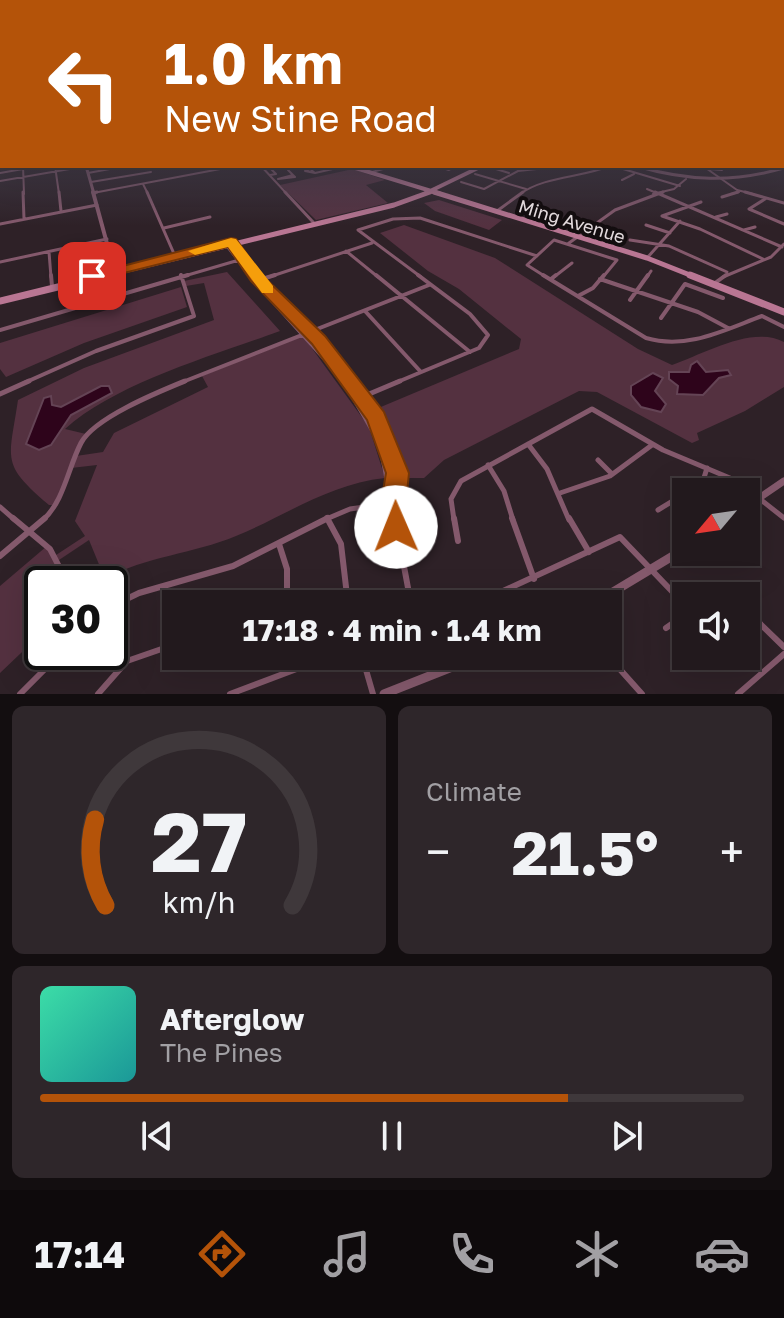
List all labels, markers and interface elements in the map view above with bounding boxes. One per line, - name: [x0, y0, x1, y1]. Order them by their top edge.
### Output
- text: 1.0 km: [164, 29, 343, 96]
- icon: left: [32, 32, 136, 136]
- text: New Stine Road: [164, 97, 437, 140]
- street label: Ming Avenue: [516, 194, 628, 248]
- pin: [58, 242, 126, 310]
- icon: arrive: [70, 254, 114, 298]
- north arrow: [672, 478, 760, 566]
- map controls: [672, 478, 760, 670]
- position arrow: [354, 485, 438, 569]
- speed limit sign: 30: [24, 566, 128, 670]
- button: sound: [672, 582, 760, 670]
- text: 17:18 · 4 min · 1.4 km: [242, 612, 542, 648]
- text: Climate: [426, 776, 522, 807]
- text: 27: [151, 790, 247, 890]
- text: 21.5°: [512, 816, 658, 888]
- text: −: [426, 825, 450, 878]
- text: +: [720, 825, 744, 878]
- text: km/h: [163, 885, 235, 919]
- text: Afterglow: [160, 1001, 304, 1037]
- text: The Pines: [160, 1037, 283, 1068]
- icon: previous: [135, 1114, 179, 1158]
- icon: pause: [370, 1114, 414, 1158]
- icon: next: [605, 1114, 649, 1158]
- icon: directions: [194, 1226, 250, 1282]
- icon: music: [319, 1226, 375, 1282]
- icon: phone: [444, 1226, 500, 1282]
- icon: climate: [569, 1226, 625, 1282]
- icon: car: [694, 1226, 750, 1282]
- text: 17:14: [34, 1233, 125, 1276]

